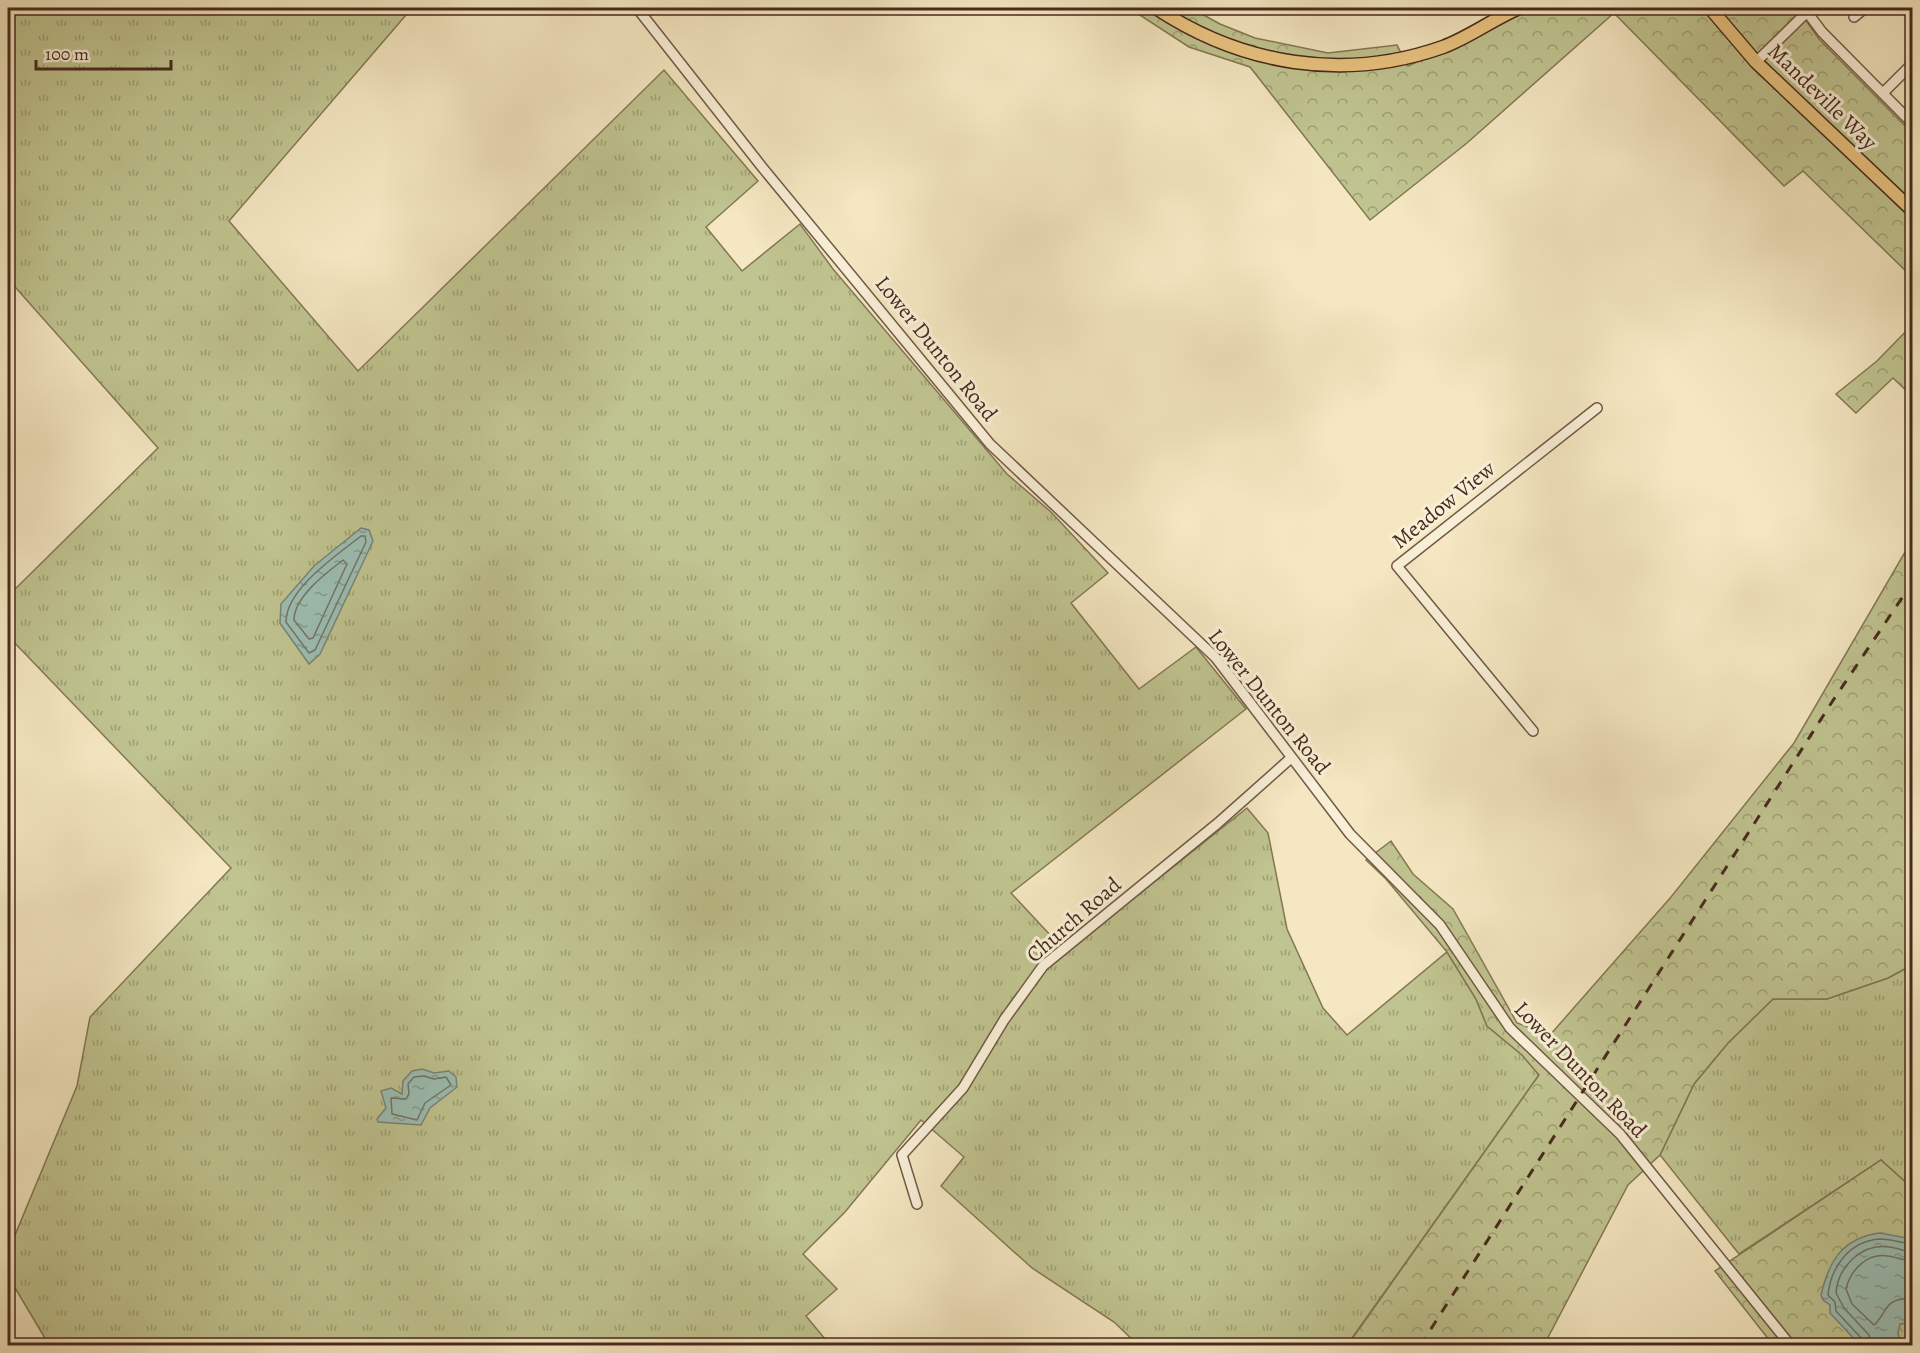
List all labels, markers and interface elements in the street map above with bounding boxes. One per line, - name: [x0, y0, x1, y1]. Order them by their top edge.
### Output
- scale bar: [36, 33, 171, 71]
- street label: Mandeville Way: [1761, 37, 1884, 157]
- text: 100 m: [45, 42, 89, 66]
- street label: Lower Dunton Road: [868, 269, 1004, 428]
- street label: Meadow View: [1386, 454, 1502, 556]
- street label: Lower Dunton Road: [1201, 622, 1337, 781]
- street label: Church Road: [1020, 870, 1128, 969]
- street label: Lower Dunton Road: [1507, 995, 1654, 1145]

